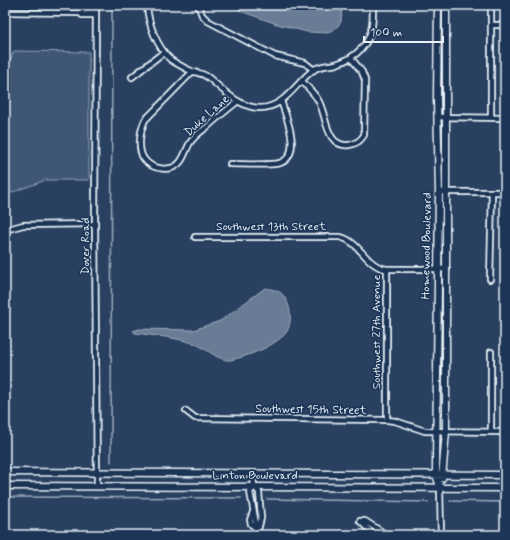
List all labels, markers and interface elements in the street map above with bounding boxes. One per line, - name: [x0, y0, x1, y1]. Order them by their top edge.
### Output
- scale bar: [364, 18, 443, 44]
- text: 100 m: [370, 25, 402, 41]
- street label: Duke Lane: [181, 91, 233, 140]
- street label: Homewood Boulevard: [418, 192, 436, 300]
- street label: Dover Road: [78, 218, 94, 274]
- street label: Southwest 13th Street: [216, 219, 326, 235]
- street label: Southwest 27th Avenue: [369, 275, 385, 389]
- street label: Southwest 15th Street: [255, 401, 367, 419]
- street label: Linton Boulevard: [212, 468, 298, 484]

